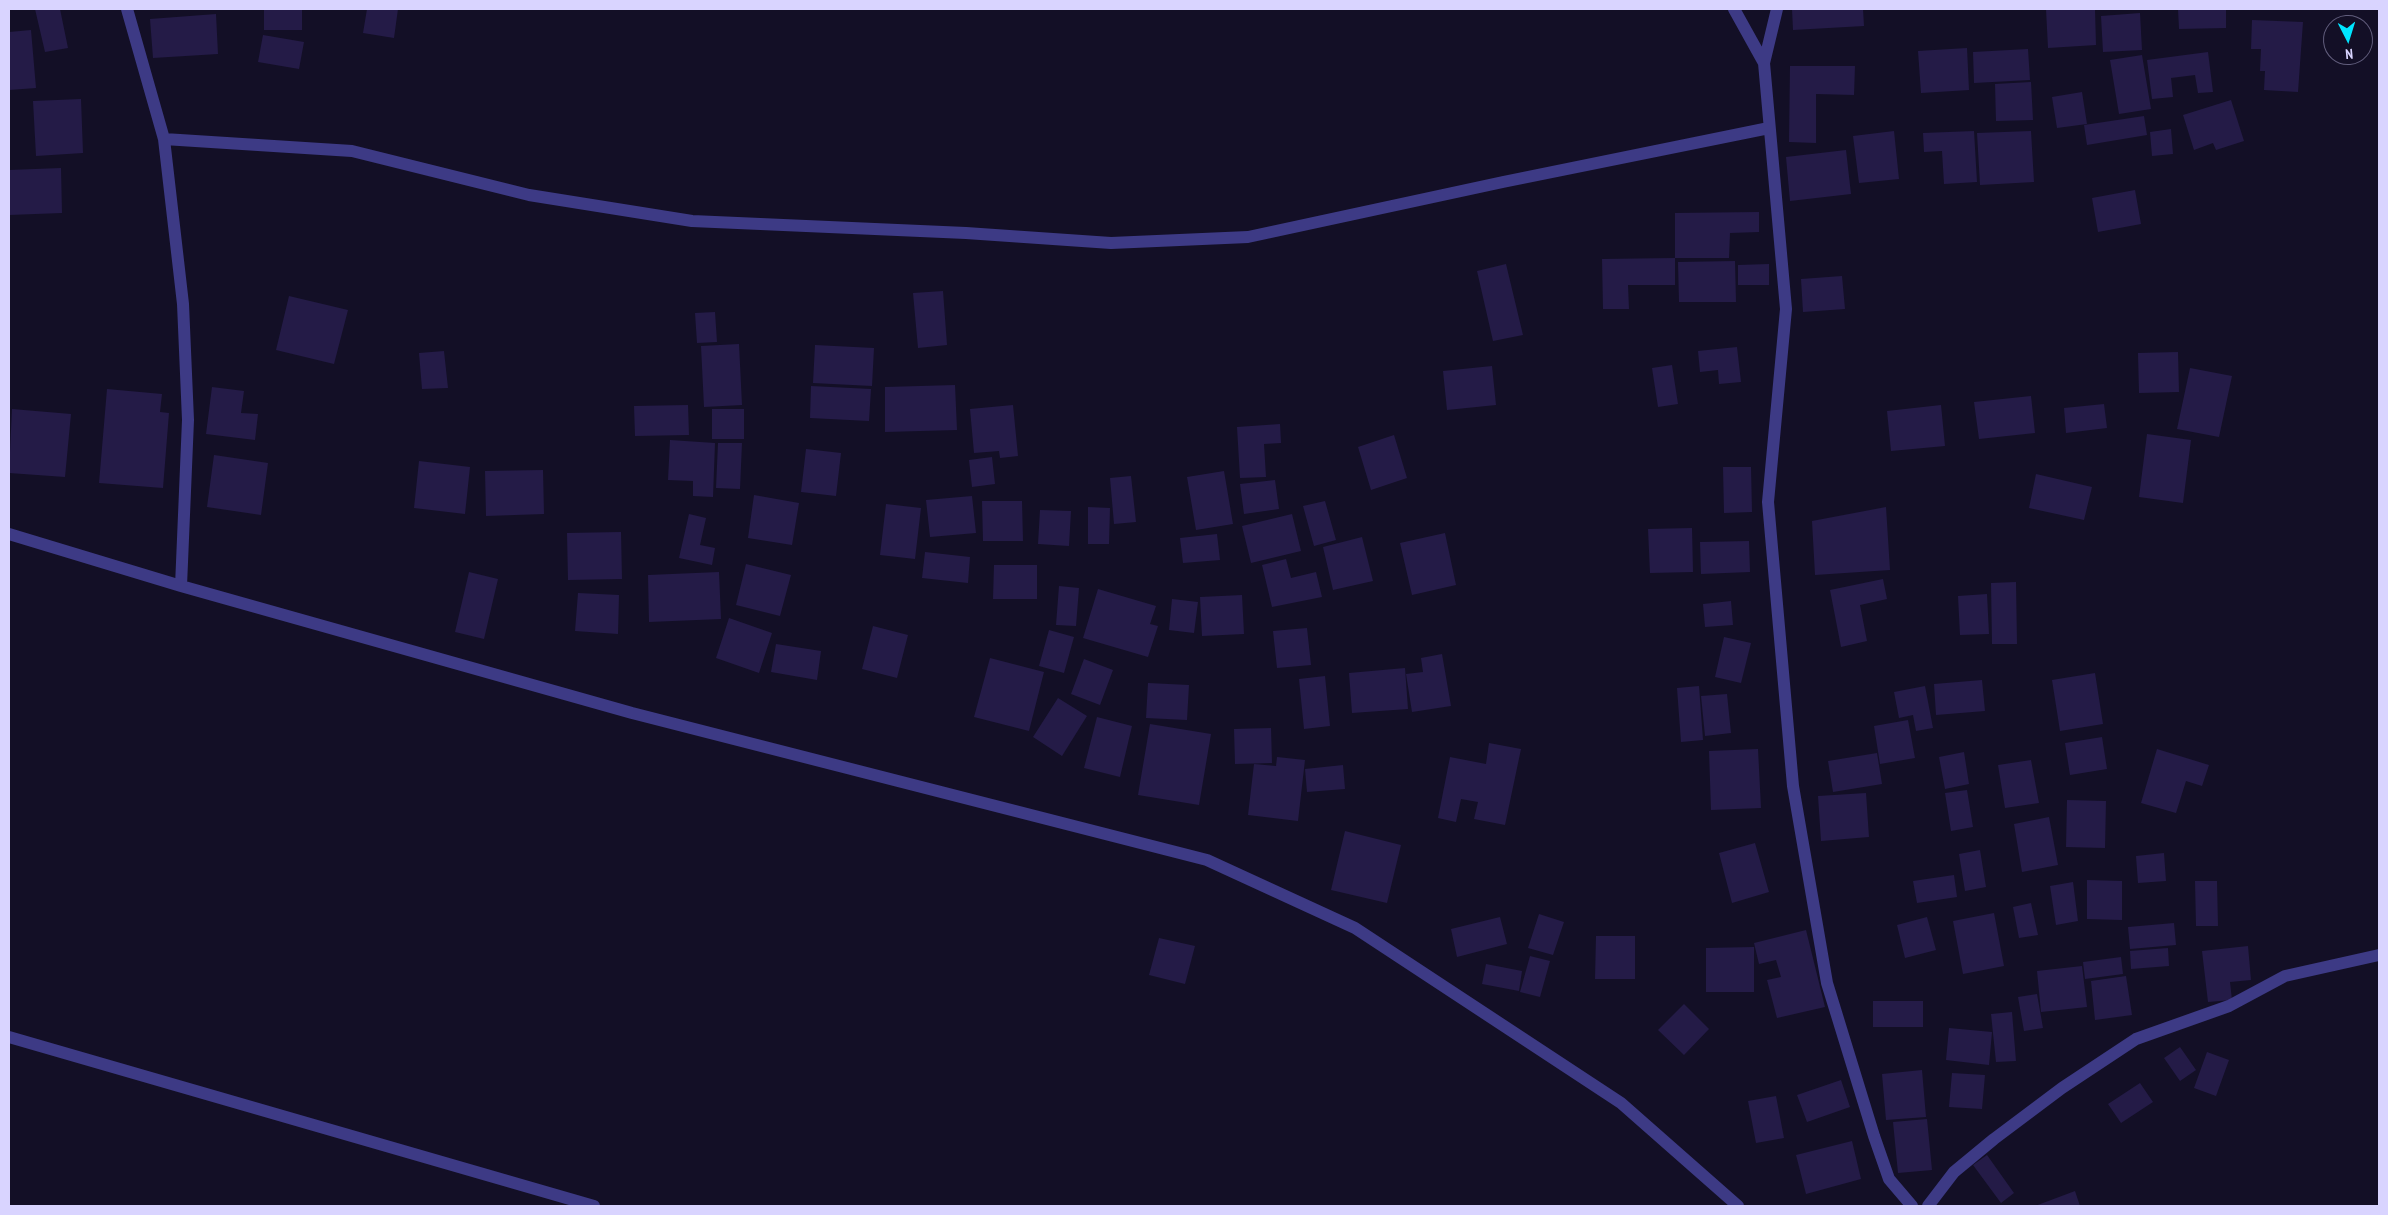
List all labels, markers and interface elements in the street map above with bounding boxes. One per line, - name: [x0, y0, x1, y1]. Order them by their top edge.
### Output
- north arrow: [2323, 15, 2373, 65]
- text: N: [2345, 45, 2354, 63]

